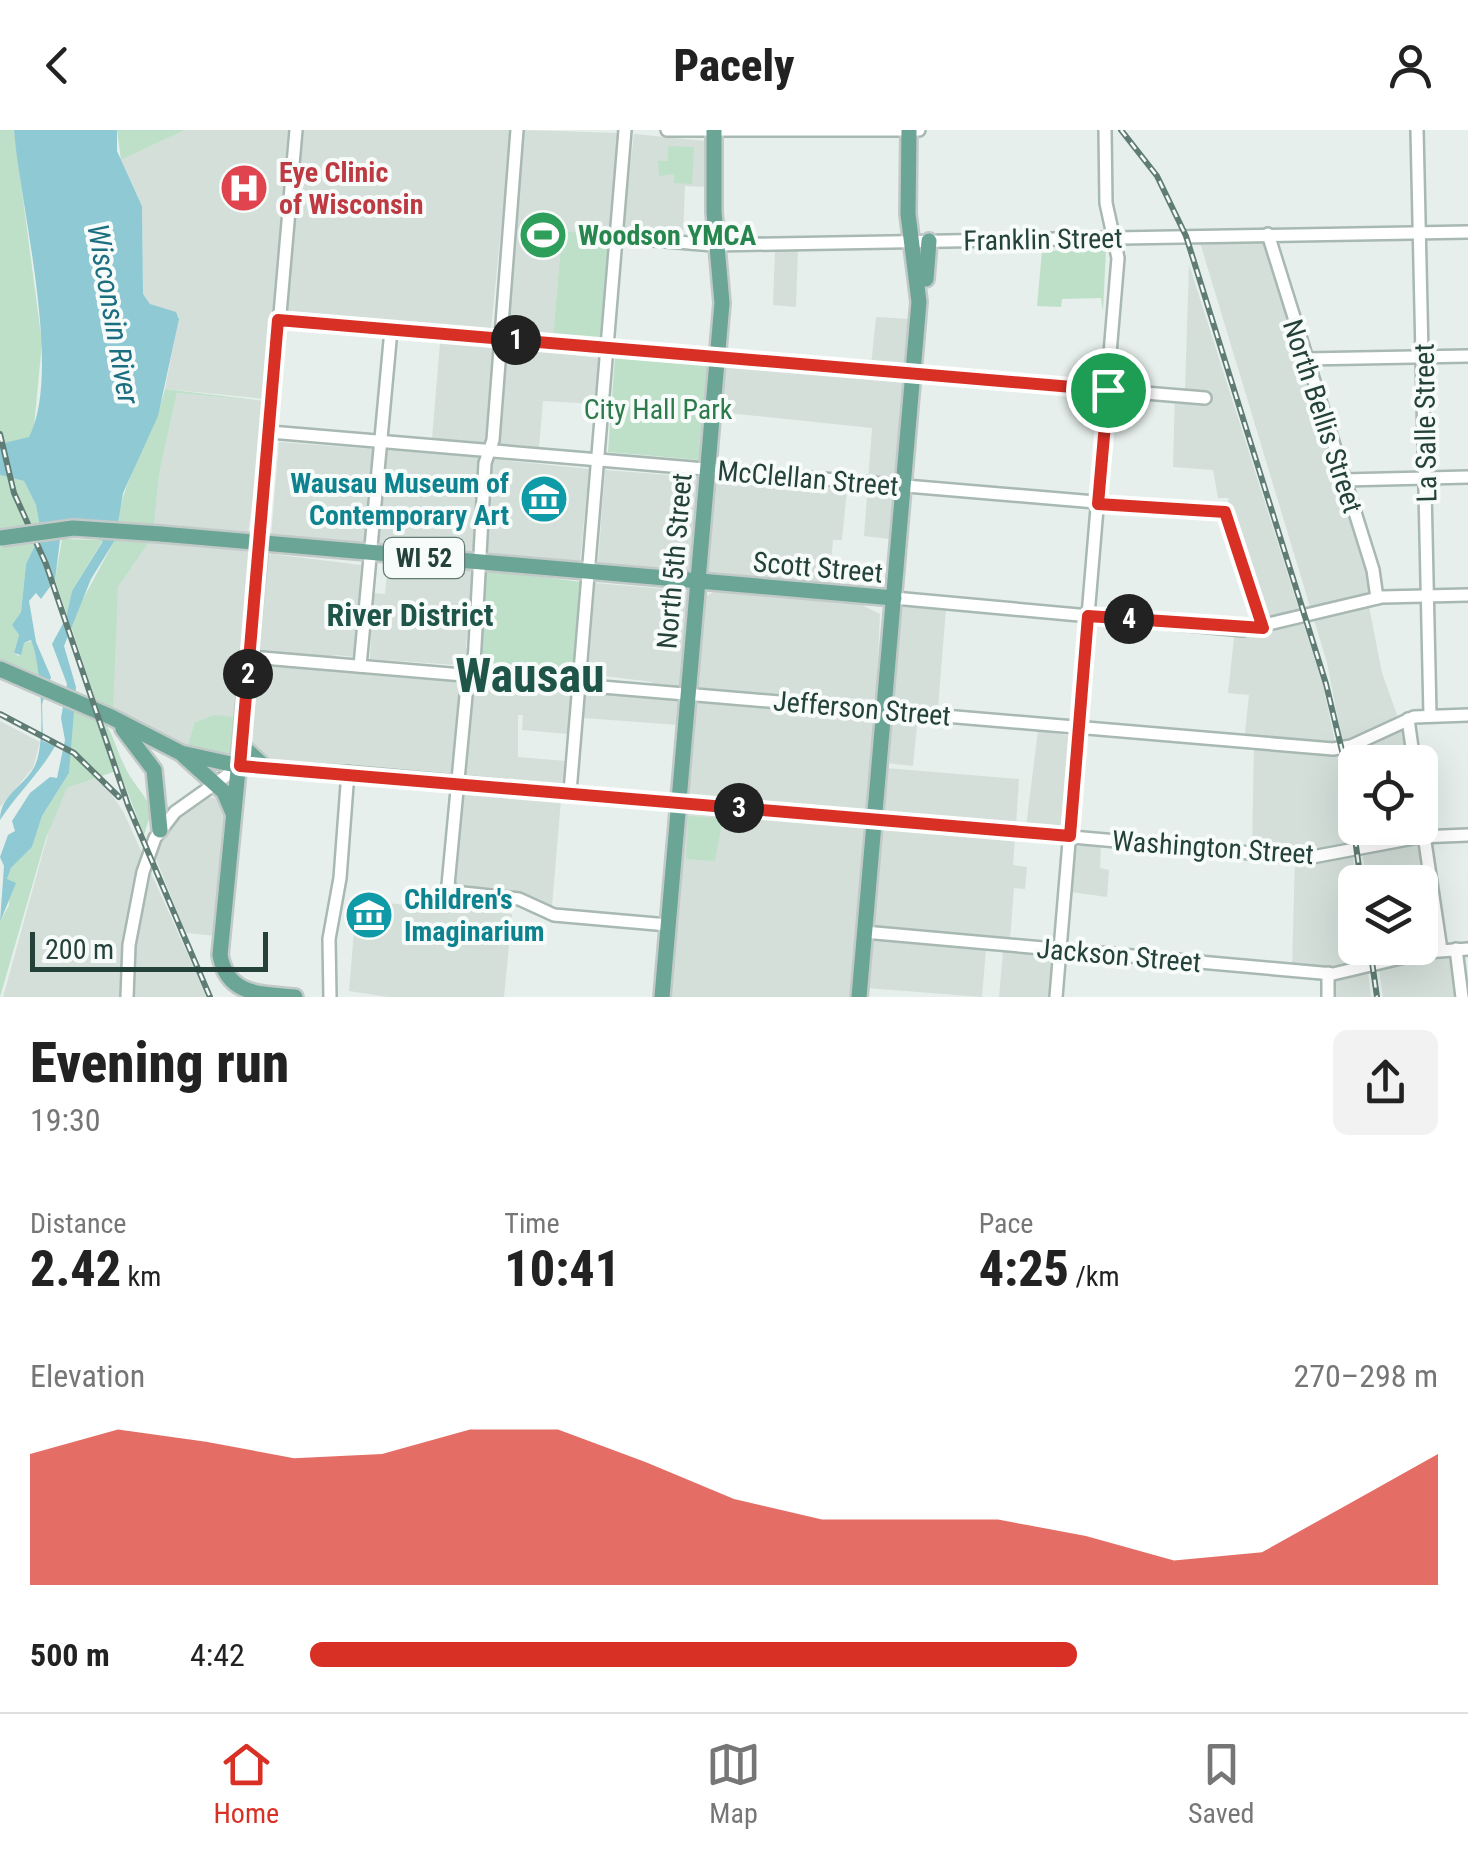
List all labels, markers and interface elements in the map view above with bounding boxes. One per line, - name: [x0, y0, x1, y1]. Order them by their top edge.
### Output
- icon: back: [30, 38, 85, 93]
- icon: person: [1383, 38, 1438, 93]
- text: Pacely: [674, 39, 794, 92]
- place label: Eye Clinic of Wisconsin: [279, 156, 423, 221]
- hospital icon: Eye Clinic of Wisconsin: [218, 162, 270, 214]
- sports icon: Woodson YMCA: [517, 209, 569, 261]
- place label: Woodson YMCA: [578, 219, 757, 252]
- water label: Wisconsin River: [80, 221, 147, 408]
- street label: Franklin Street: [963, 222, 1123, 257]
- pin: 1: [491, 315, 541, 365]
- street label: North Bellis Street: [1276, 315, 1369, 517]
- text: 1: [509, 323, 523, 356]
- street label: La Salle Street: [1408, 343, 1443, 503]
- pin: [1066, 348, 1151, 433]
- icon: arrive: [1081, 363, 1136, 418]
- park label: City Hall Park: [584, 393, 733, 426]
- street label: McClellan Street: [716, 454, 900, 503]
- place label: Wausau Museum of Contemporary Art: [290, 467, 509, 532]
- street label: North 5th Street: [650, 472, 699, 650]
- museum icon: Wausau Museum of Contemporary Art: [518, 473, 570, 525]
- road number: WI 52: [384, 538, 464, 578]
- street label: Scott Street: [752, 545, 884, 590]
- pin: 4: [1104, 594, 1154, 644]
- district label: River District: [327, 596, 494, 634]
- text: 4: [1122, 602, 1136, 635]
- district label: Wausau: [455, 647, 605, 704]
- pin: 2: [223, 649, 273, 699]
- text: 2: [241, 657, 255, 690]
- street label: Jefferson Street: [772, 684, 952, 733]
- map controls: [1338, 745, 1438, 965]
- button: locate: [1338, 745, 1438, 845]
- pin: 3: [714, 783, 764, 833]
- text: 3: [732, 791, 746, 824]
- street label: Washington Street: [1111, 824, 1315, 871]
- button: layers: [1338, 865, 1438, 965]
- place label: Children's Imaginarium: [404, 883, 545, 948]
- museum icon: Children's Imaginarium: [343, 889, 395, 941]
- scale bar: [30, 927, 268, 971]
- street label: Jackson Street: [1035, 932, 1203, 979]
- text: 200 m: [45, 933, 114, 966]
- button: share: [1333, 1030, 1438, 1135]
- text: Evening run: [30, 1031, 289, 1095]
- text: 19:30: [30, 1101, 101, 1139]
- text: Distance: [30, 1207, 127, 1240]
- text: Time: [504, 1207, 560, 1240]
- text: Pace: [979, 1207, 1034, 1240]
- text: 2.42: [30, 1240, 121, 1298]
- text: 10:41: [504, 1240, 620, 1298]
- text: 4:25: [979, 1240, 1069, 1298]
- text: km: [121, 1260, 161, 1293]
- text: /km: [1069, 1260, 1120, 1293]
- text: Elevation: [30, 1357, 145, 1395]
- text: 270–298 m: [1293, 1357, 1438, 1395]
- text: 500 m: [30, 1636, 110, 1674]
- text: 4:42: [190, 1636, 245, 1674]
- tab: Home: [213, 1737, 279, 1830]
- tab: Map: [706, 1737, 761, 1830]
- tab: Saved: [1188, 1737, 1255, 1830]

